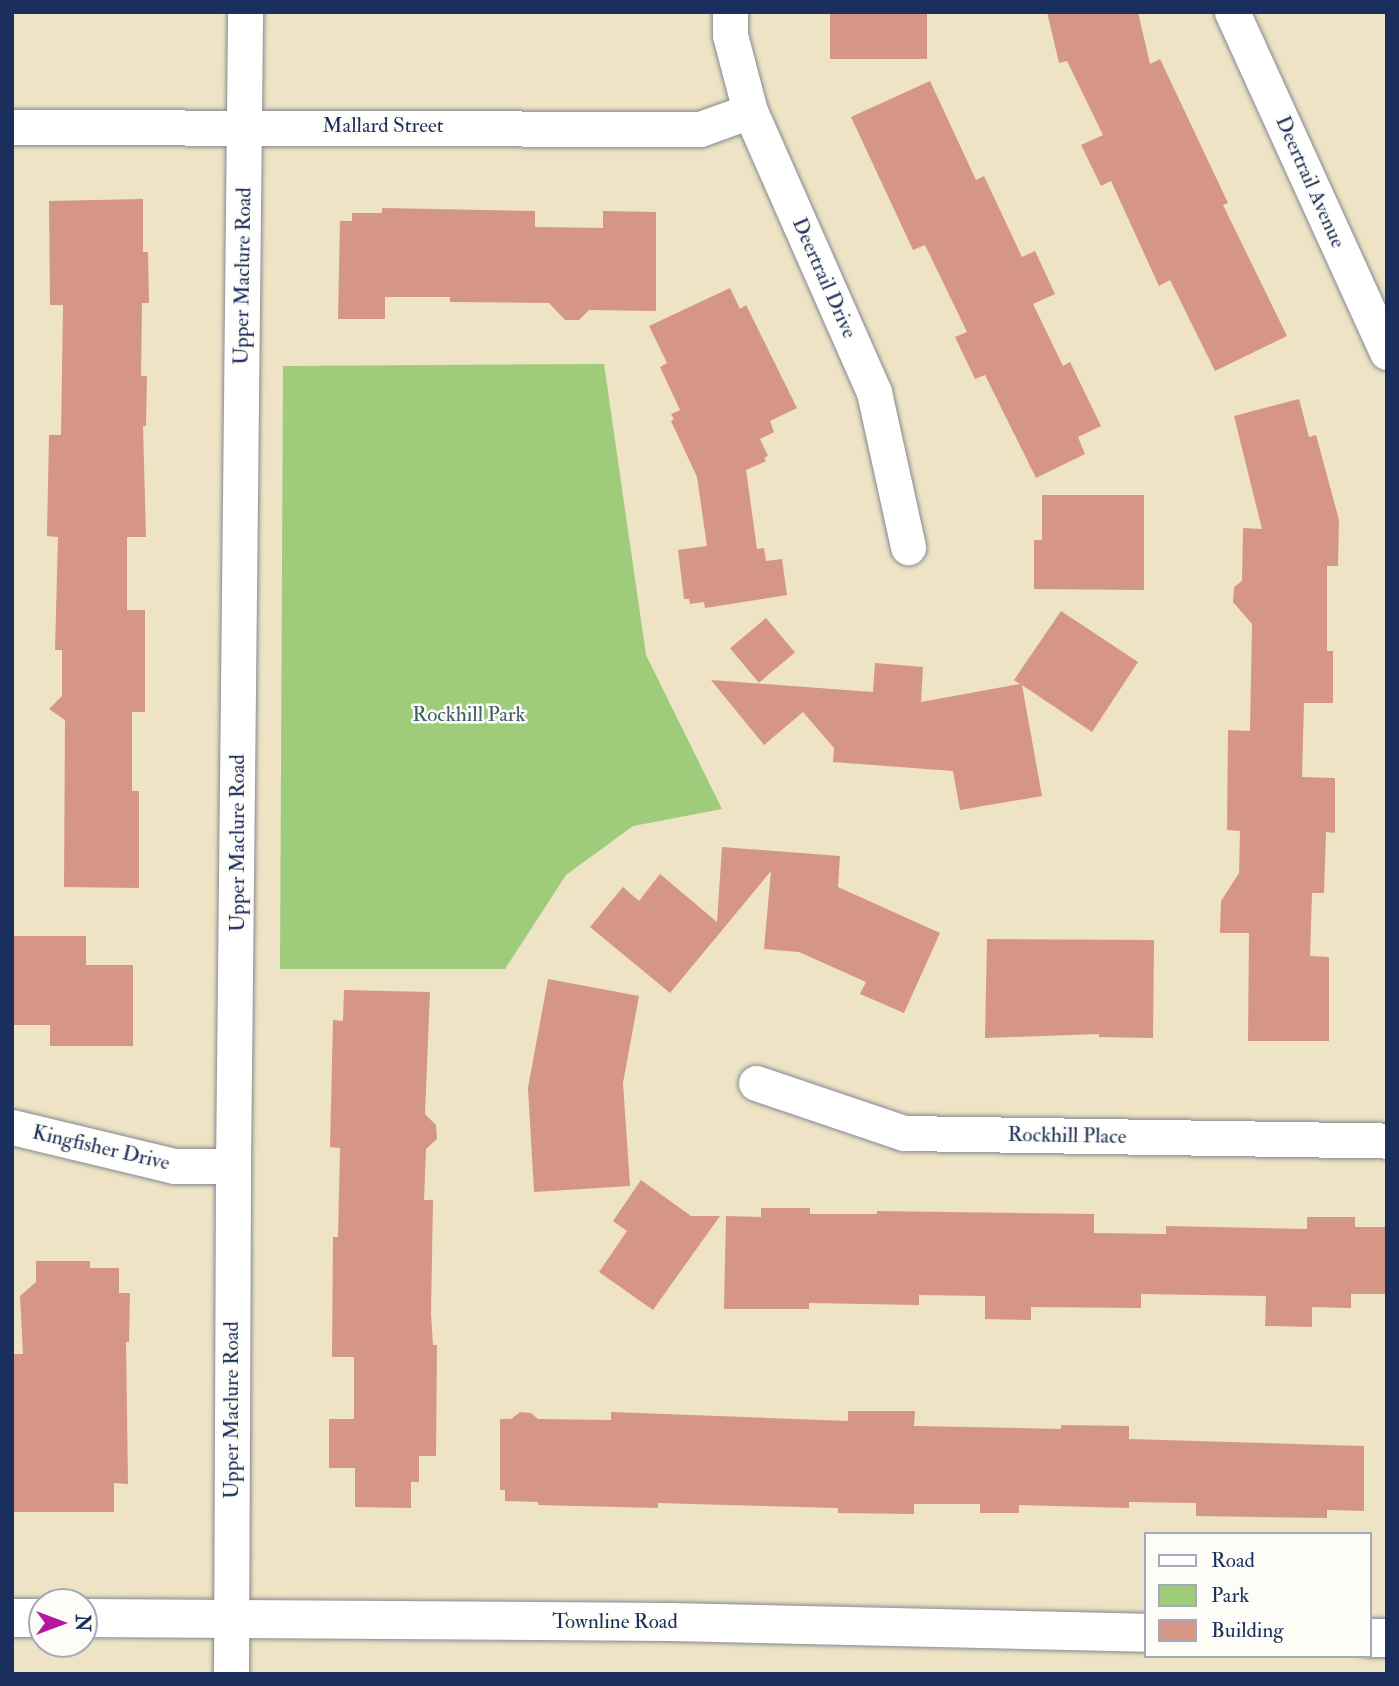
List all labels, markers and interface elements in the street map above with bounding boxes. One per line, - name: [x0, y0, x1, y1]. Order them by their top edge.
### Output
- street label: Deertrail Avenue: [1270, 112, 1350, 252]
- street label: Mallard Street: [322, 113, 444, 139]
- street label: Upper Maclure Road: [229, 187, 257, 365]
- street label: Deertrail Drive: [786, 214, 862, 342]
- park label: Rockhill Park: [412, 702, 526, 728]
- street label: Upper Maclure Road: [225, 754, 251, 932]
- street label: Kingfisher Drive: [30, 1120, 172, 1176]
- street label: Rockhill Place: [1007, 1122, 1127, 1150]
- street label: Upper Maclure Road: [219, 1321, 245, 1499]
- legend: [1144, 1532, 1371, 1658]
- text: Road: [1211, 1547, 1255, 1574]
- text: Park: [1211, 1582, 1249, 1609]
- north arrow: [28, 1588, 98, 1658]
- street label: Townline Road: [552, 1609, 678, 1635]
- text: N: [70, 1614, 94, 1632]
- text: Building: [1211, 1617, 1284, 1644]

